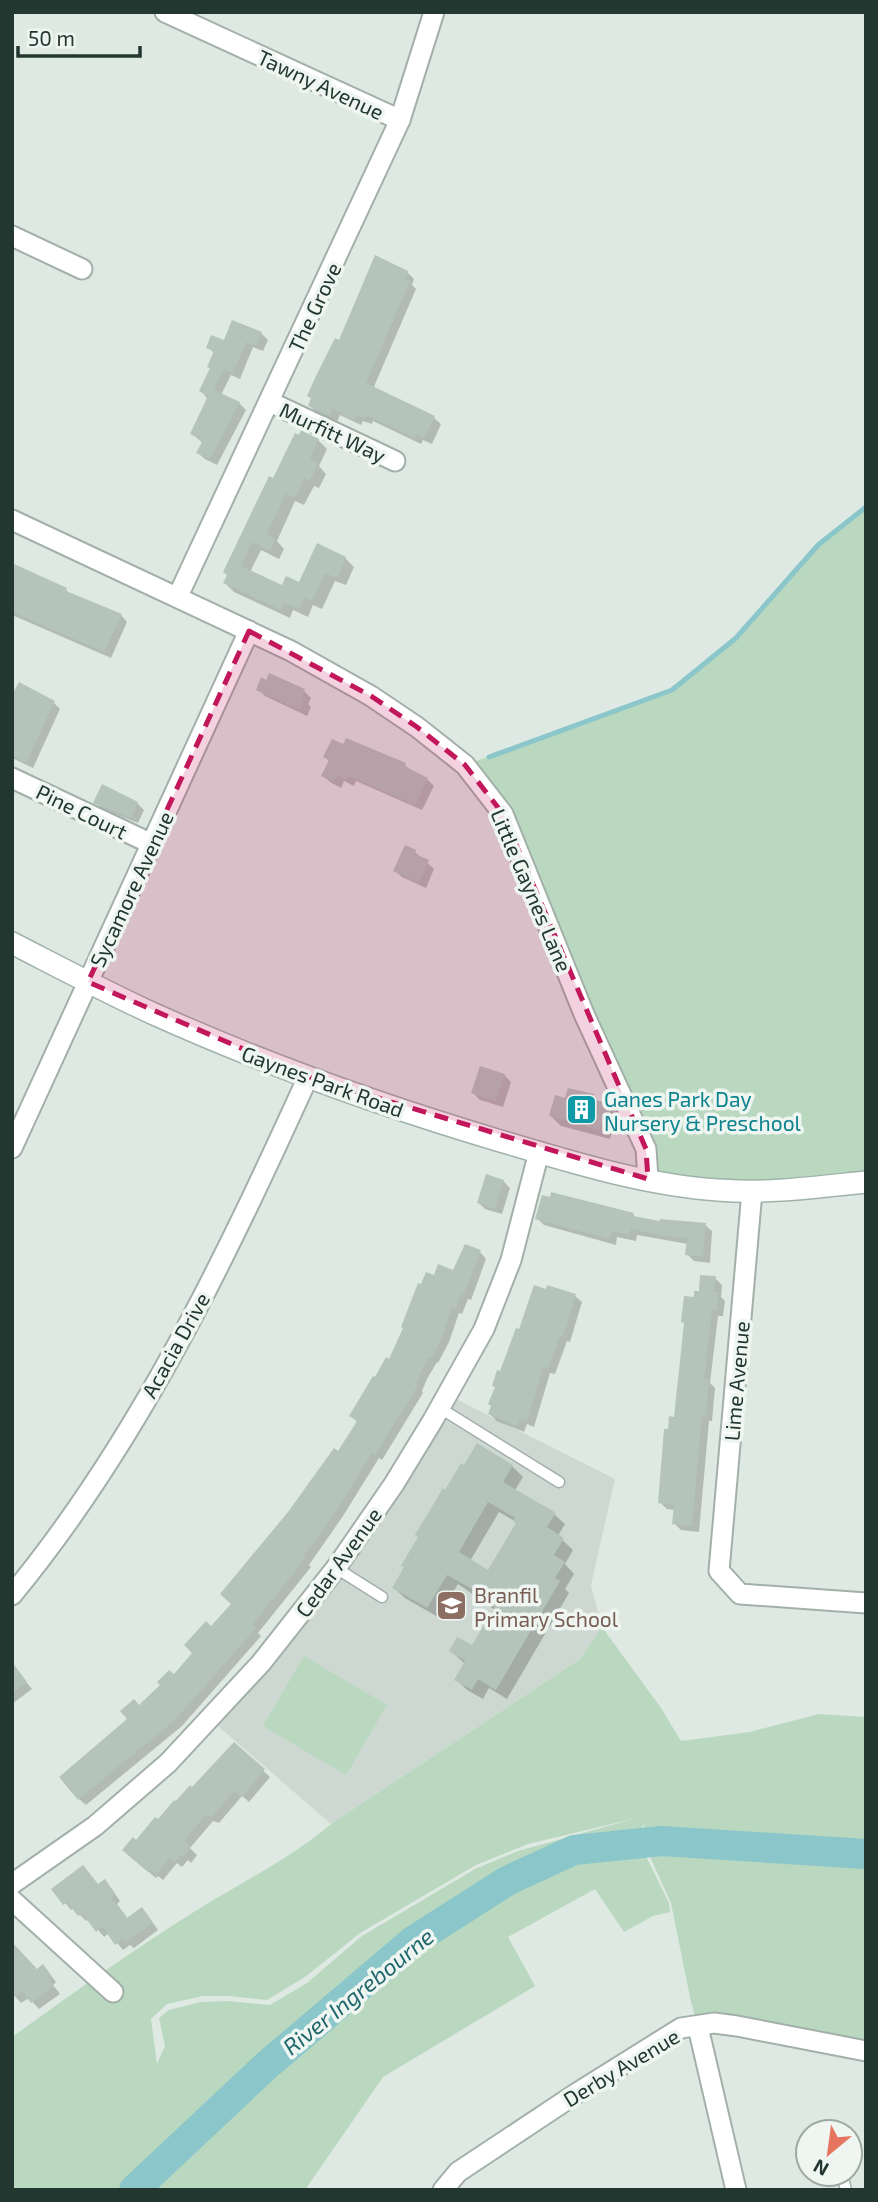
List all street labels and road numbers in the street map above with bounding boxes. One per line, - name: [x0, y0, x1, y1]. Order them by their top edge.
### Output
- street label: Tawny Avenue: [254, 44, 388, 124]
- street label: The Grove: [282, 258, 346, 356]
- street label: Murfitt Way: [276, 397, 390, 467]
- street label: Pine Court: [32, 778, 132, 844]
- street label: Little Gaynes Lane: [486, 805, 578, 975]
- street label: Sycamore Avenue: [84, 807, 178, 971]
- street label: Gaynes Park Road: [239, 1040, 407, 1122]
- street label: Acacia Drive: [136, 1288, 214, 1402]
- street label: Lime Avenue: [718, 1320, 754, 1442]
- street label: Cedar Avenue: [290, 1502, 386, 1622]
- street label: Derby Avenue: [559, 2023, 683, 2111]

